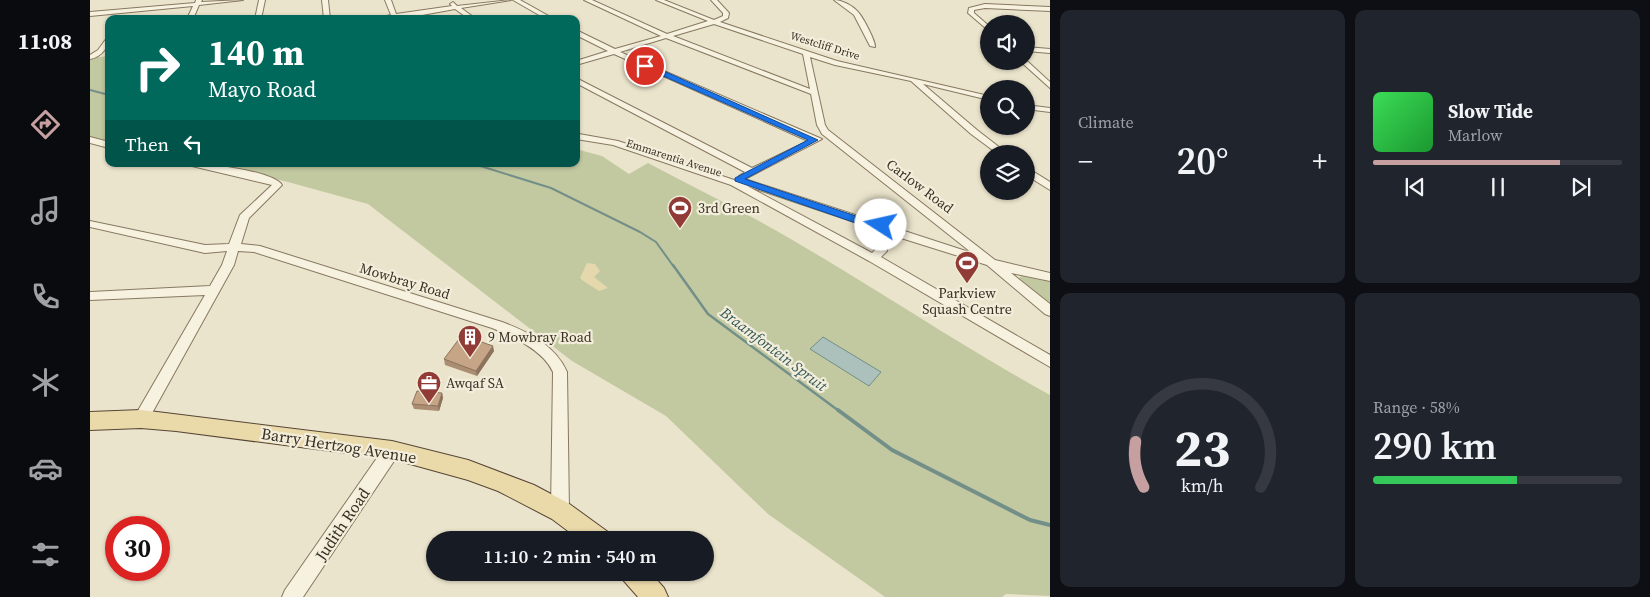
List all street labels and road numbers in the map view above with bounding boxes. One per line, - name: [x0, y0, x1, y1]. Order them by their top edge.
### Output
- street label: Westcliff Drive: [788, 28, 862, 64]
- street label: Emmarentia Avenue: [624, 135, 724, 181]
- street label: Carlow Road: [882, 154, 958, 218]
- street label: Mowbray Road: [357, 258, 453, 304]
- street label: Barry Hertzog Avenue: [260, 422, 418, 468]
- street label: Judith Road: [309, 483, 374, 566]

